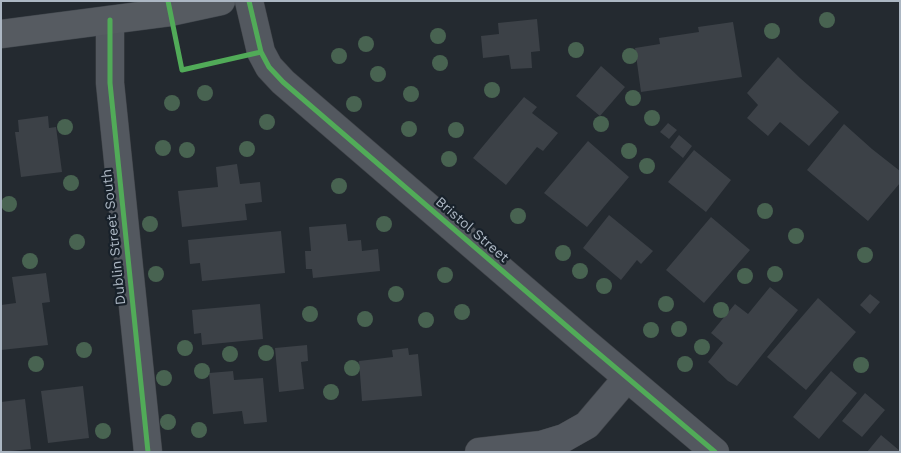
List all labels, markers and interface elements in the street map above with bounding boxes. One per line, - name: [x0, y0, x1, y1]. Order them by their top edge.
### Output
- street label: Dublin Street South: [99, 168, 129, 306]
- street label: Bristol Street: [432, 194, 512, 266]

